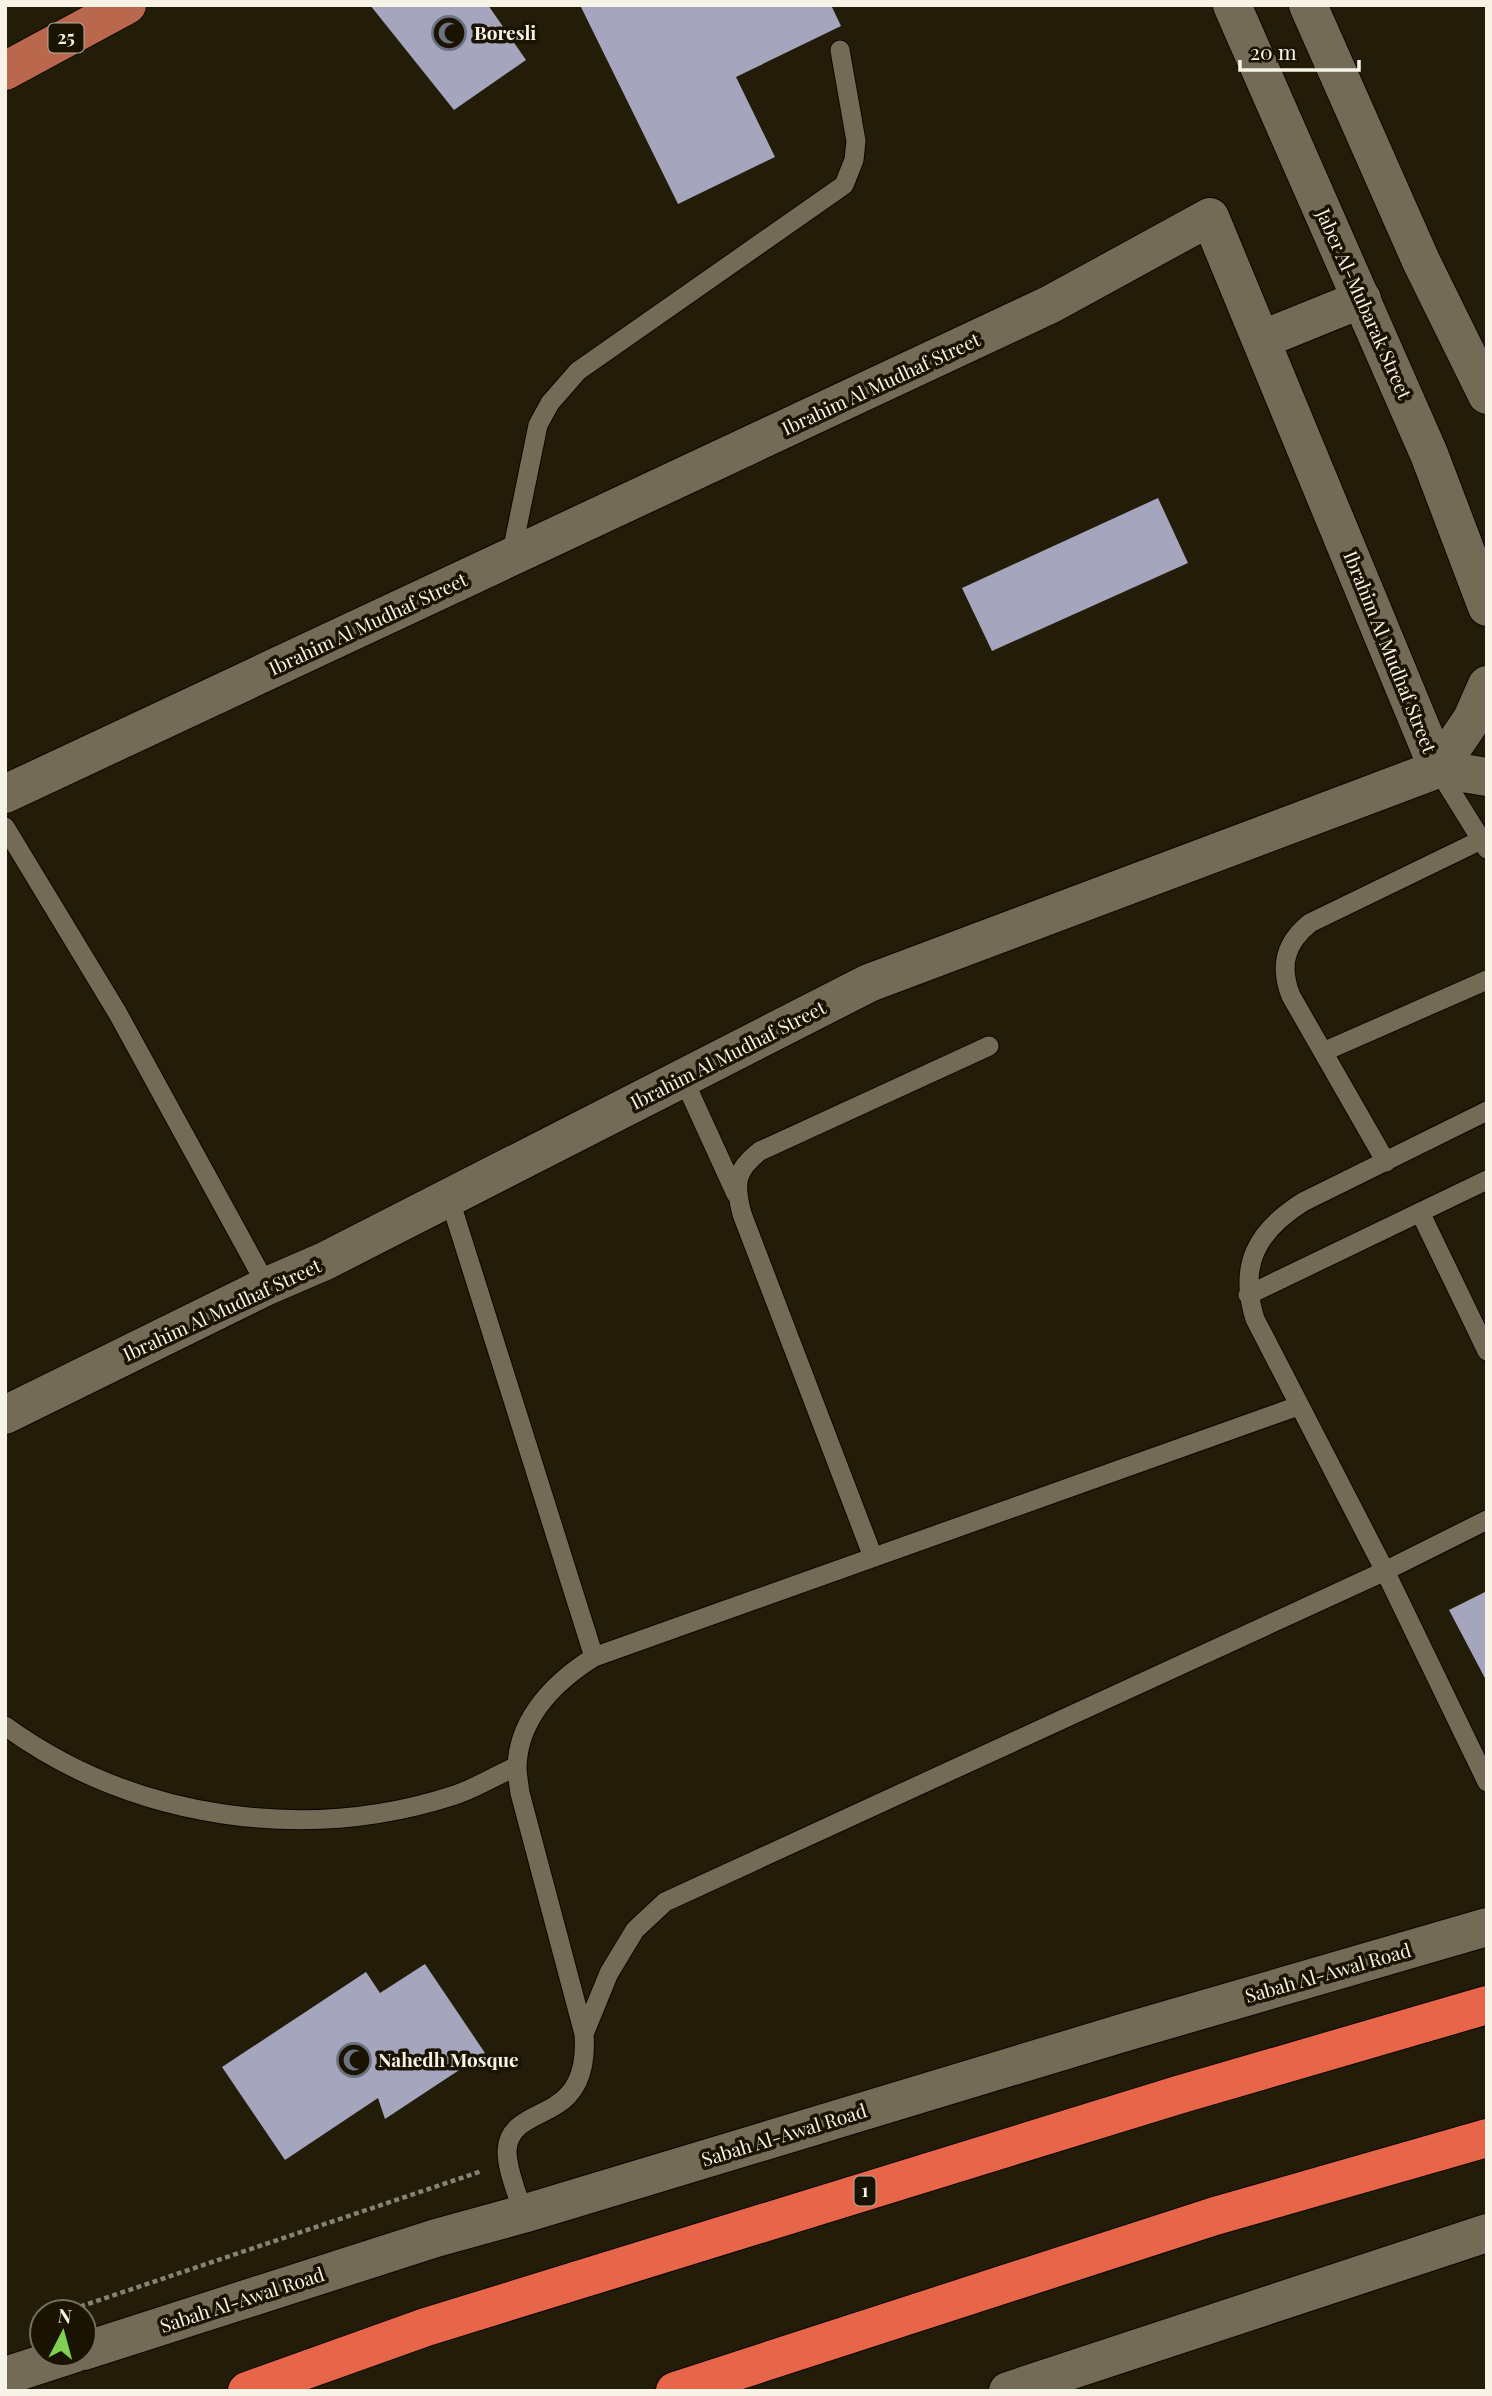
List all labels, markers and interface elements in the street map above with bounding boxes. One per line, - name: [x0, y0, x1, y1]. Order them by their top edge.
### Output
- mosque icon: Boresli: [430, 14, 468, 52]
- place label: Boresli: [474, 19, 536, 45]
- road number: 25: [48, 24, 84, 52]
- scale bar: [1240, 28, 1359, 72]
- text: 20 m: [1250, 37, 1297, 65]
- street label: Jaber Al-Mubarak Street: [1311, 203, 1419, 403]
- street label: Ibrahim Al Mudhaf Street: [777, 326, 984, 441]
- street label: Ibrahim Al Mudhaf Street: [1338, 547, 1444, 757]
- street label: Ibrahim Al Mudhaf Street: [264, 566, 471, 681]
- street label: Ibrahim Al Mudhaf Street: [625, 993, 830, 1115]
- street label: Ibrahim Al Mudhaf Street: [118, 1252, 325, 1367]
- street label: Sabah Al-Awal Road: [1242, 1936, 1414, 2008]
- mosque icon: Nahedh Mosque: [335, 2041, 373, 2079]
- place label: Nahedh Mosque: [378, 2046, 519, 2072]
- street label: Sabah Al-Awal Road: [698, 2097, 869, 2172]
- road number: 1: [854, 2176, 876, 2206]
- street label: Sabah Al-Awal Road: [156, 2260, 327, 2338]
- north arrow: [28, 2298, 98, 2368]
- text: N: [57, 2301, 73, 2329]

